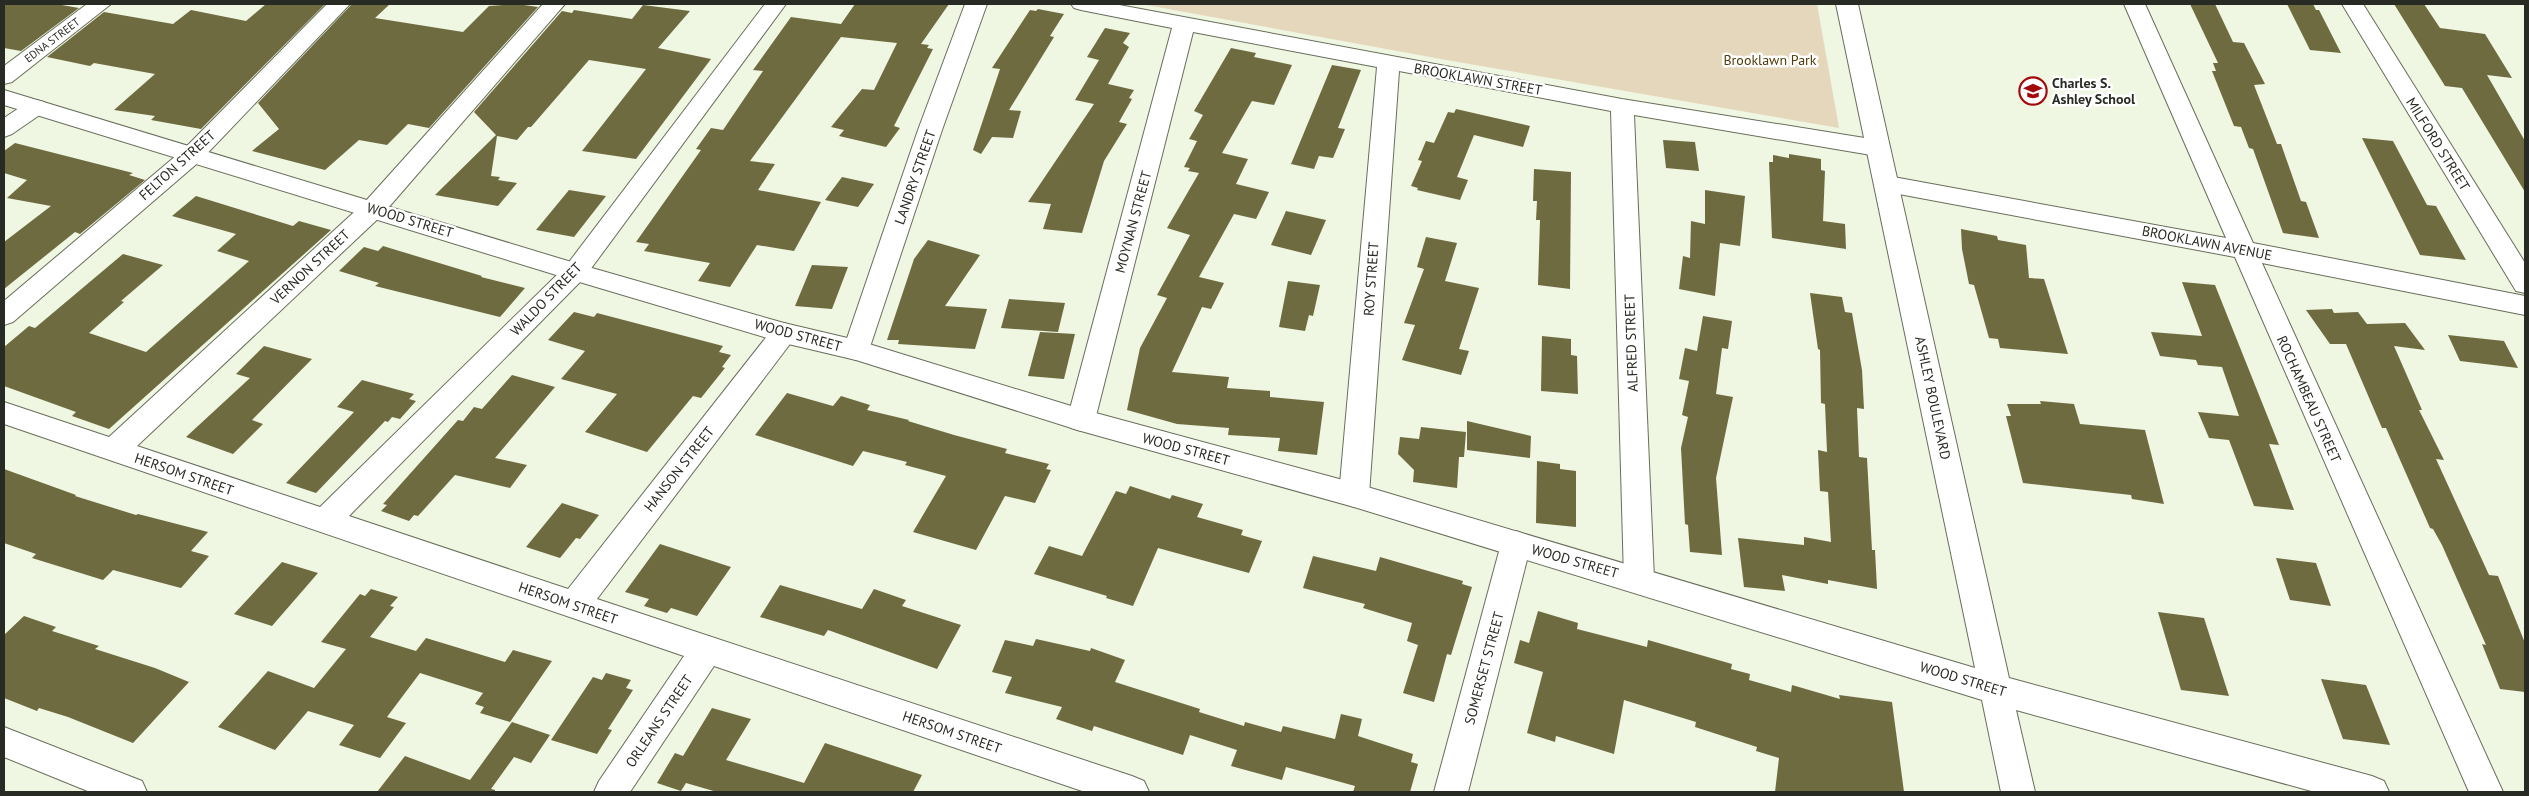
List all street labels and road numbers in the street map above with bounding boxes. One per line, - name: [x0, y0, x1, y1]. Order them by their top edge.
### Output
- street label: EDNA STREET: [22, 15, 82, 65]
- street label: BROOKLAWN STREET: [1413, 59, 1544, 99]
- street label: MILFORD STREET: [2402, 94, 2474, 194]
- street label: FELTON STREET: [135, 126, 219, 204]
- street label: LANDRY STREET: [890, 127, 940, 227]
- street label: MOYNAN STREET: [1111, 169, 1155, 275]
- street label: WOOD STREET: [364, 198, 456, 242]
- street label: BROOKLAWN AVENUE: [2140, 222, 2274, 264]
- street label: VERNON STREET: [266, 225, 354, 309]
- street label: ROY STREET: [1359, 241, 1383, 317]
- street label: WALDO STREET: [506, 258, 586, 340]
- street label: ALFRED STREET: [1620, 294, 1642, 392]
- street label: WOOD STREET: [752, 315, 844, 355]
- street label: ROCHAMBEAU STREET: [2273, 333, 2345, 465]
- street label: ASHLEY BOULEVARD: [1911, 335, 1955, 461]
- street label: HANSON STREET: [640, 423, 718, 515]
- street label: WOOD STREET: [1140, 429, 1232, 469]
- street label: HERSOM STREET: [132, 449, 236, 499]
- street label: WOOD STREET: [1529, 540, 1621, 582]
- street label: HERSOM STREET: [516, 578, 620, 628]
- street label: SOMERSET STREET: [1460, 609, 1508, 726]
- street label: WOOD STREET: [1917, 657, 2009, 701]
- street label: ORLEANS STREET: [621, 671, 697, 771]
- street label: HERSOM STREET: [900, 707, 1004, 757]

